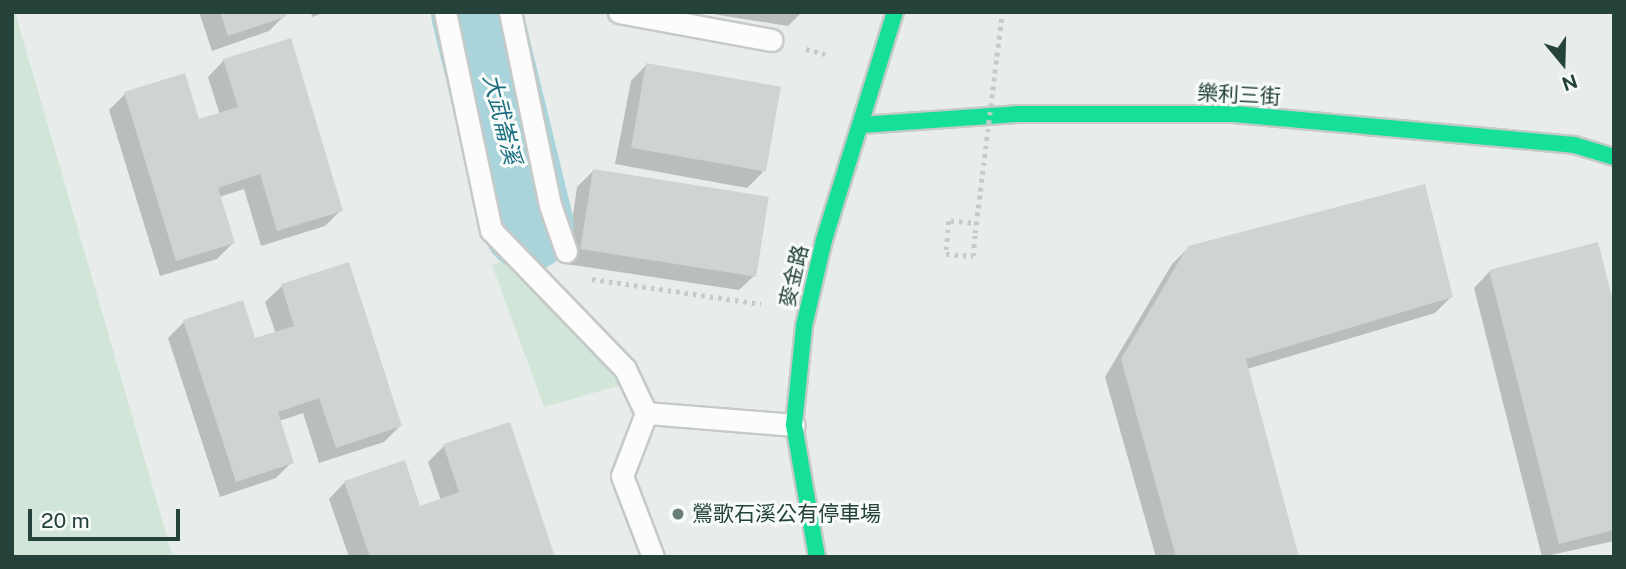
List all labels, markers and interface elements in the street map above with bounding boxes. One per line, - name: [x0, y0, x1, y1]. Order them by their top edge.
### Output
- north arrow: [1528, 28, 1598, 98]
- text: N: [1559, 70, 1580, 96]
- water label: 大武崙溪: [477, 71, 527, 167]
- street label: 樂利三街: [1196, 80, 1282, 110]
- street label: 麥金路: [775, 242, 813, 310]
- scale bar: [32, 496, 184, 540]
- place label: 鶯歌石溪公有停車場: [692, 501, 881, 527]
- marker: 鶯歌石溪公有停車場: [670, 506, 686, 522]
- text: 20 m: [41, 508, 90, 533]

